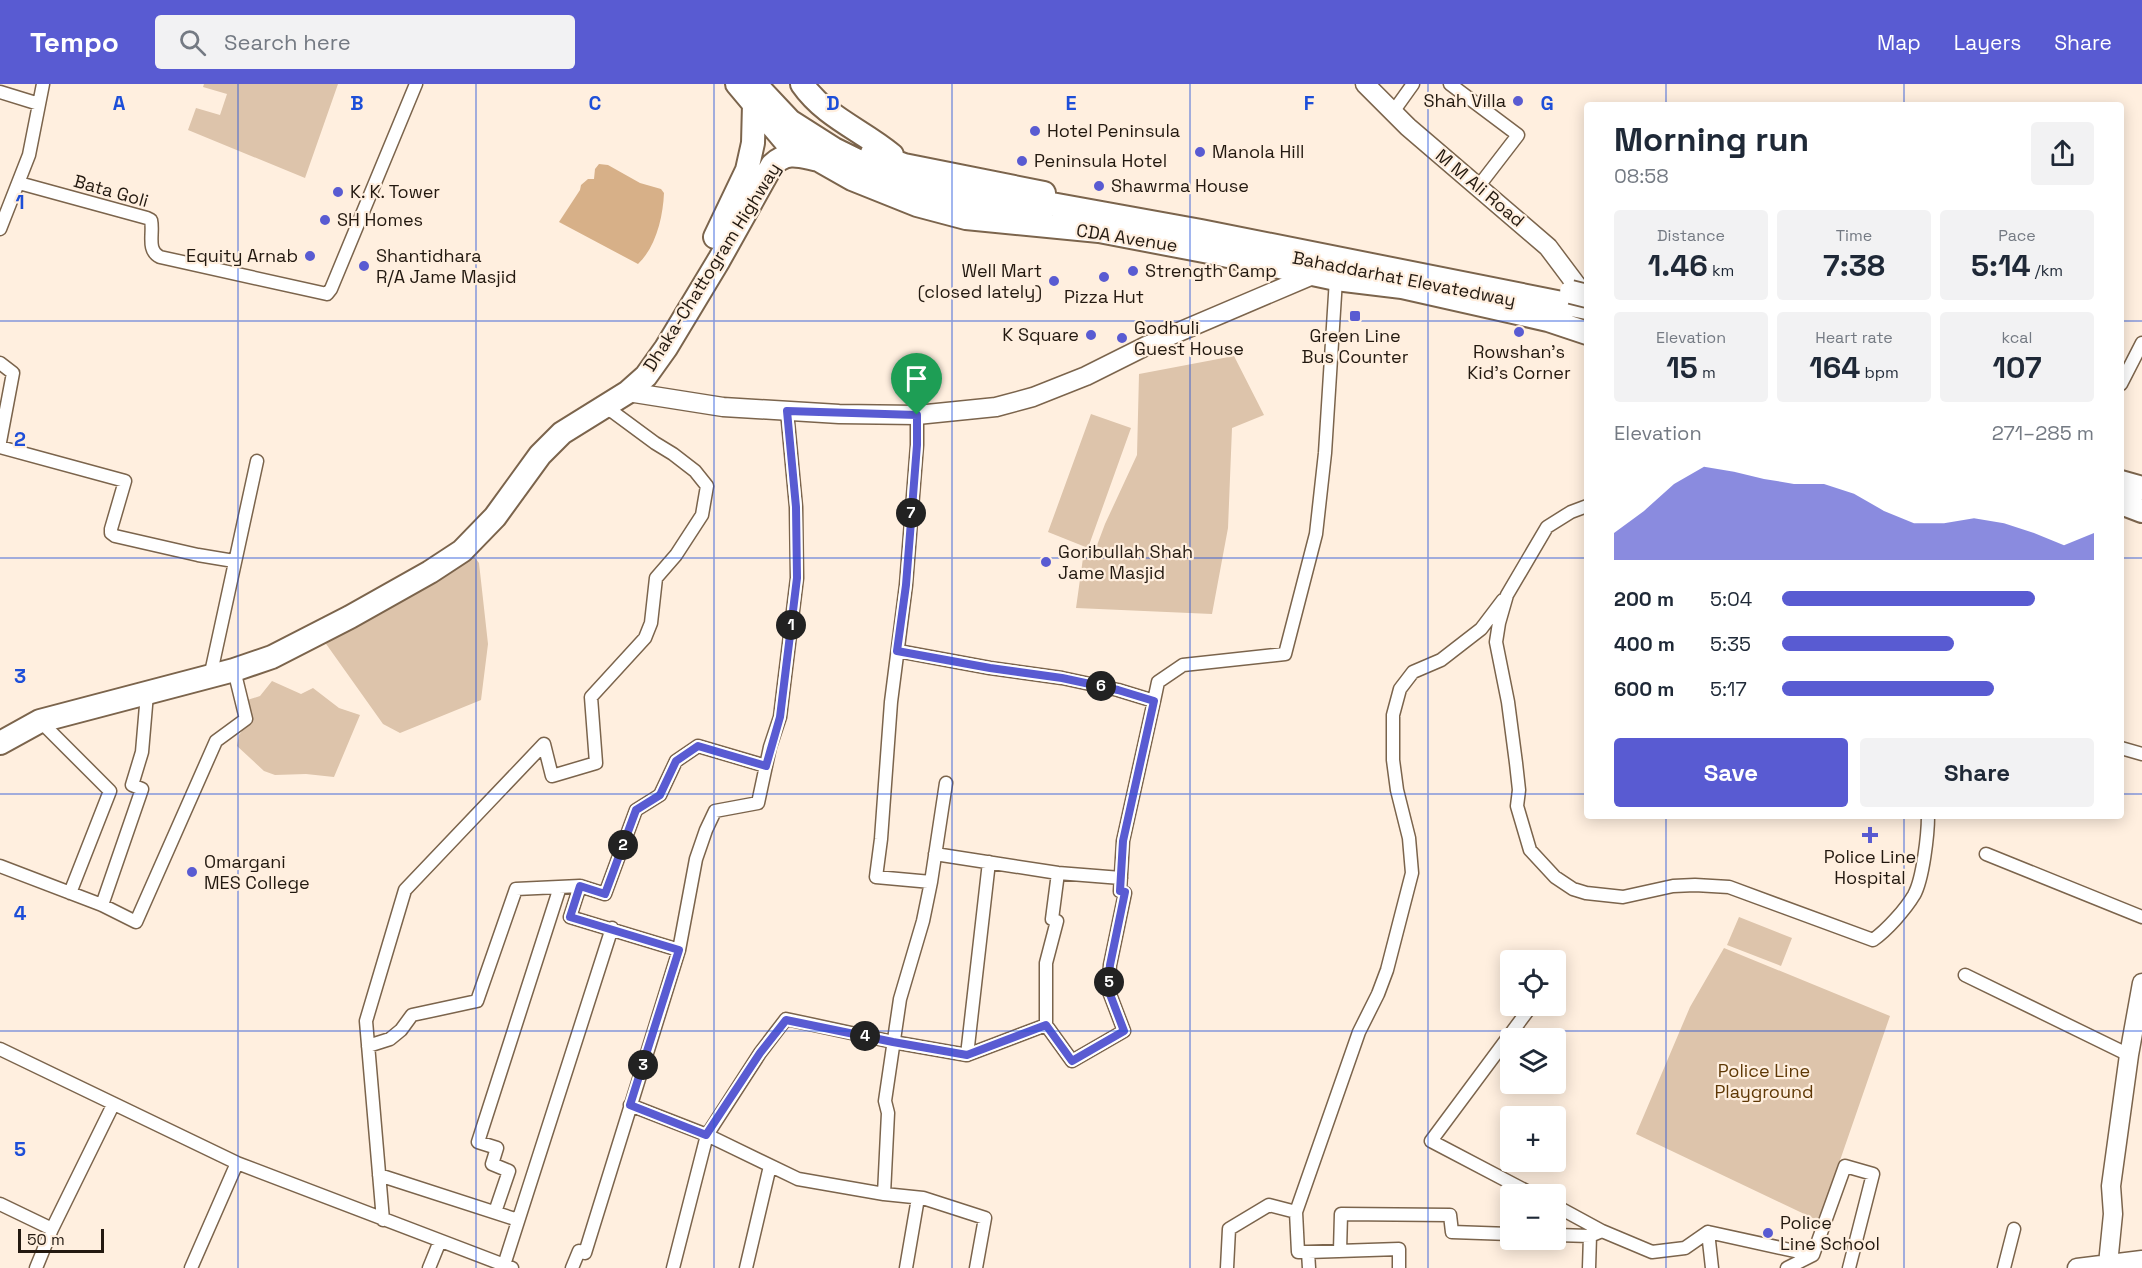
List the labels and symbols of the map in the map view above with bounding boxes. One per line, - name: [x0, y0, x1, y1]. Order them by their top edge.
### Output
- place label: Shah Villa: [1423, 89, 1506, 112]
- text: A: [113, 90, 126, 116]
- text: B: [350, 90, 364, 116]
- text: C: [589, 90, 602, 116]
- text: D: [826, 90, 840, 116]
- text: E: [1065, 90, 1077, 116]
- text: F: [1304, 90, 1315, 116]
- text: G: [1540, 90, 1554, 116]
- marker: Shah Villa: [1511, 94, 1525, 108]
- place label: Hotel Peninsula: [1047, 119, 1180, 142]
- marker: Hotel Peninsula: [1028, 124, 1042, 138]
- place label: Manola Hill: [1212, 140, 1305, 163]
- street label: M M Ali Road: [1431, 144, 1530, 231]
- marker: Manola Hill: [1193, 145, 1207, 159]
- place label: Peninsula Hotel: [1034, 149, 1167, 172]
- marker: Peninsula Hotel: [1015, 154, 1029, 168]
- street label: Dhaka-Chattogram Highway: [638, 158, 785, 375]
- street label: Bata Goli: [71, 169, 151, 212]
- place label: Shawrma House: [1111, 174, 1249, 197]
- marker: Shawrma House: [1092, 179, 1106, 193]
- place label: K. K. Tower: [350, 180, 440, 203]
- marker: K. K. Tower: [331, 185, 345, 199]
- text: 1: [15, 189, 25, 215]
- place label: SH Homes: [337, 208, 423, 231]
- marker: SH Homes: [318, 213, 332, 227]
- street label: CDA Avenue: [1075, 218, 1179, 257]
- place label: Equity Arnab: [186, 244, 298, 267]
- place label: Shantidhara R/A Jame Masjid: [376, 244, 517, 288]
- street label: Bahaddarhat Elevatedway: [1290, 246, 1518, 311]
- marker: Equity Arnab: [303, 249, 317, 263]
- marker: Shantidhara R/A Jame Masjid: [357, 259, 371, 273]
- place label: Well Mart (closed lately): [918, 259, 1042, 303]
- place label: Strength Camp: [1145, 259, 1277, 282]
- marker: Strength Camp: [1126, 264, 1140, 278]
- marker: Pizza Hut: [1097, 270, 1111, 284]
- marker: Well Mart (closed lately): [1047, 274, 1061, 288]
- place label: Pizza Hut: [1064, 285, 1144, 308]
- marker: Green Line Bus Counter: [1348, 309, 1362, 323]
- place label: Godhuli Guest House: [1134, 316, 1244, 360]
- place label: K Square: [1002, 323, 1079, 346]
- place label: Green Line Bus Counter: [1302, 324, 1409, 368]
- marker: Rowshan's Kid's Corner: [1512, 325, 1526, 339]
- marker: K Square: [1084, 328, 1098, 342]
- marker: Godhuli Guest House: [1115, 331, 1129, 345]
- place label: Rowshan's Kid's Corner: [1467, 340, 1571, 384]
- pin: [891, 353, 942, 415]
- text: 2: [14, 426, 26, 452]
- pin: 7: [896, 498, 926, 528]
- place label: Goribullah Shah Jame Masjid: [1058, 540, 1193, 584]
- marker: Goribullah Shah Jame Masjid: [1039, 555, 1053, 569]
- pin: 1: [776, 610, 806, 640]
- text: 3: [14, 663, 26, 689]
- pin: 6: [1086, 671, 1116, 701]
- marker: Police Line Hospital: [1861, 826, 1879, 844]
- pin: 2: [608, 830, 638, 860]
- place label: Police Line Hospital: [1824, 845, 1916, 889]
- place label: Omargani MES College: [204, 850, 310, 894]
- marker: Omargani MES College: [185, 865, 199, 879]
- text: 4: [14, 900, 27, 926]
- pin: 5: [1094, 967, 1124, 997]
- pin: 4: [850, 1021, 880, 1051]
- pin: 3: [628, 1050, 658, 1080]
- park label: Police Line Playground: [1714, 1059, 1814, 1103]
- text: 5: [14, 1136, 26, 1162]
- place label: Police Line School: [1780, 1211, 1880, 1255]
- scale bar: [18, 1226, 104, 1254]
- marker: Police Line School: [1761, 1226, 1775, 1240]

